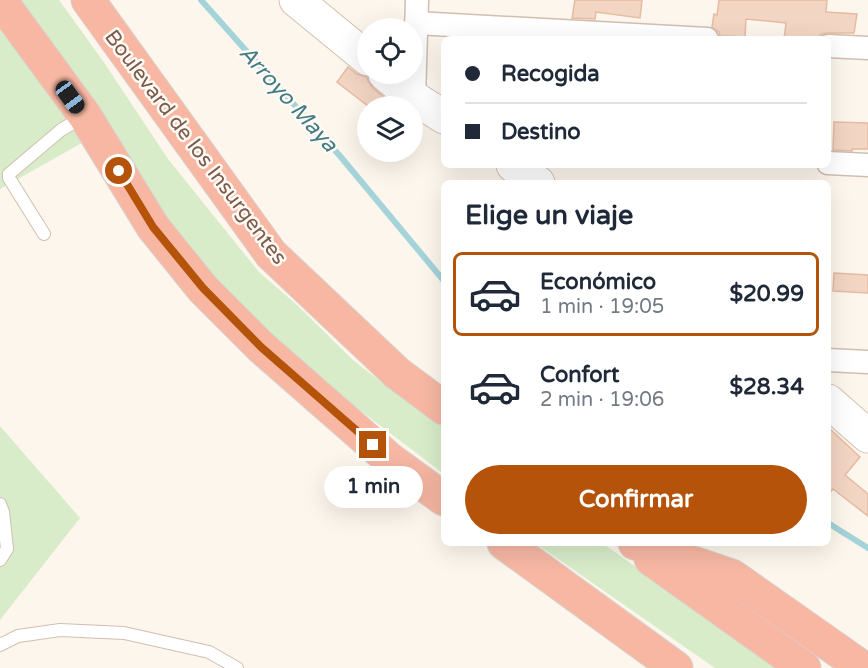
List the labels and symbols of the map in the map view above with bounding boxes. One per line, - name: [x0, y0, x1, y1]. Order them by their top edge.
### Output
- street label: Boulevard de los Insurgentes: [99, 25, 292, 269]
- water label: Arroyo Maya: [234, 40, 343, 158]
- car: [52, 77, 88, 117]
- route start: [105, 157, 132, 184]
- route end: [359, 431, 386, 458]
- callout: 1 min: [324, 466, 422, 508]

